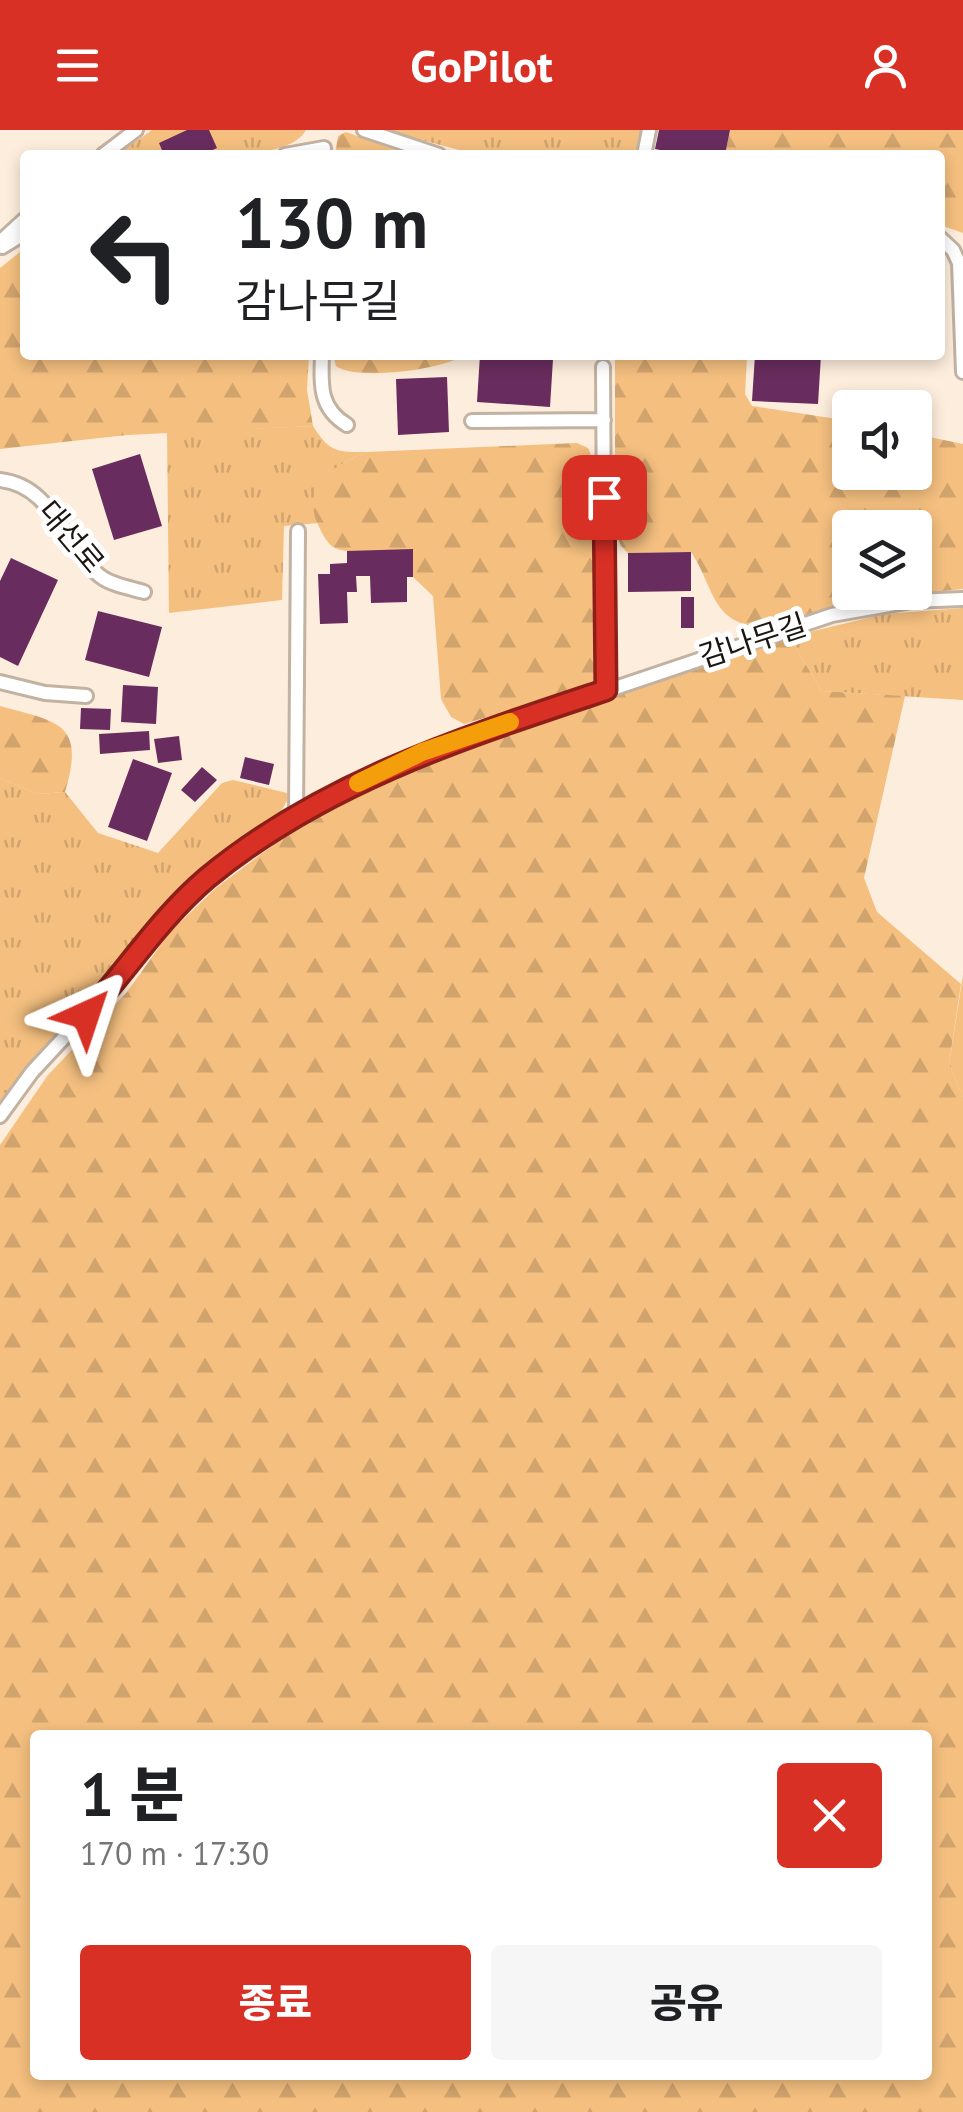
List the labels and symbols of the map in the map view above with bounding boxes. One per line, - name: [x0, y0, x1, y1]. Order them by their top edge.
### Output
- pin: [562, 455, 647, 540]
- street label: 대선로: [31, 492, 114, 580]
- street label: 감나무길: [694, 604, 811, 675]
- position arrow: [34, 963, 138, 1067]

